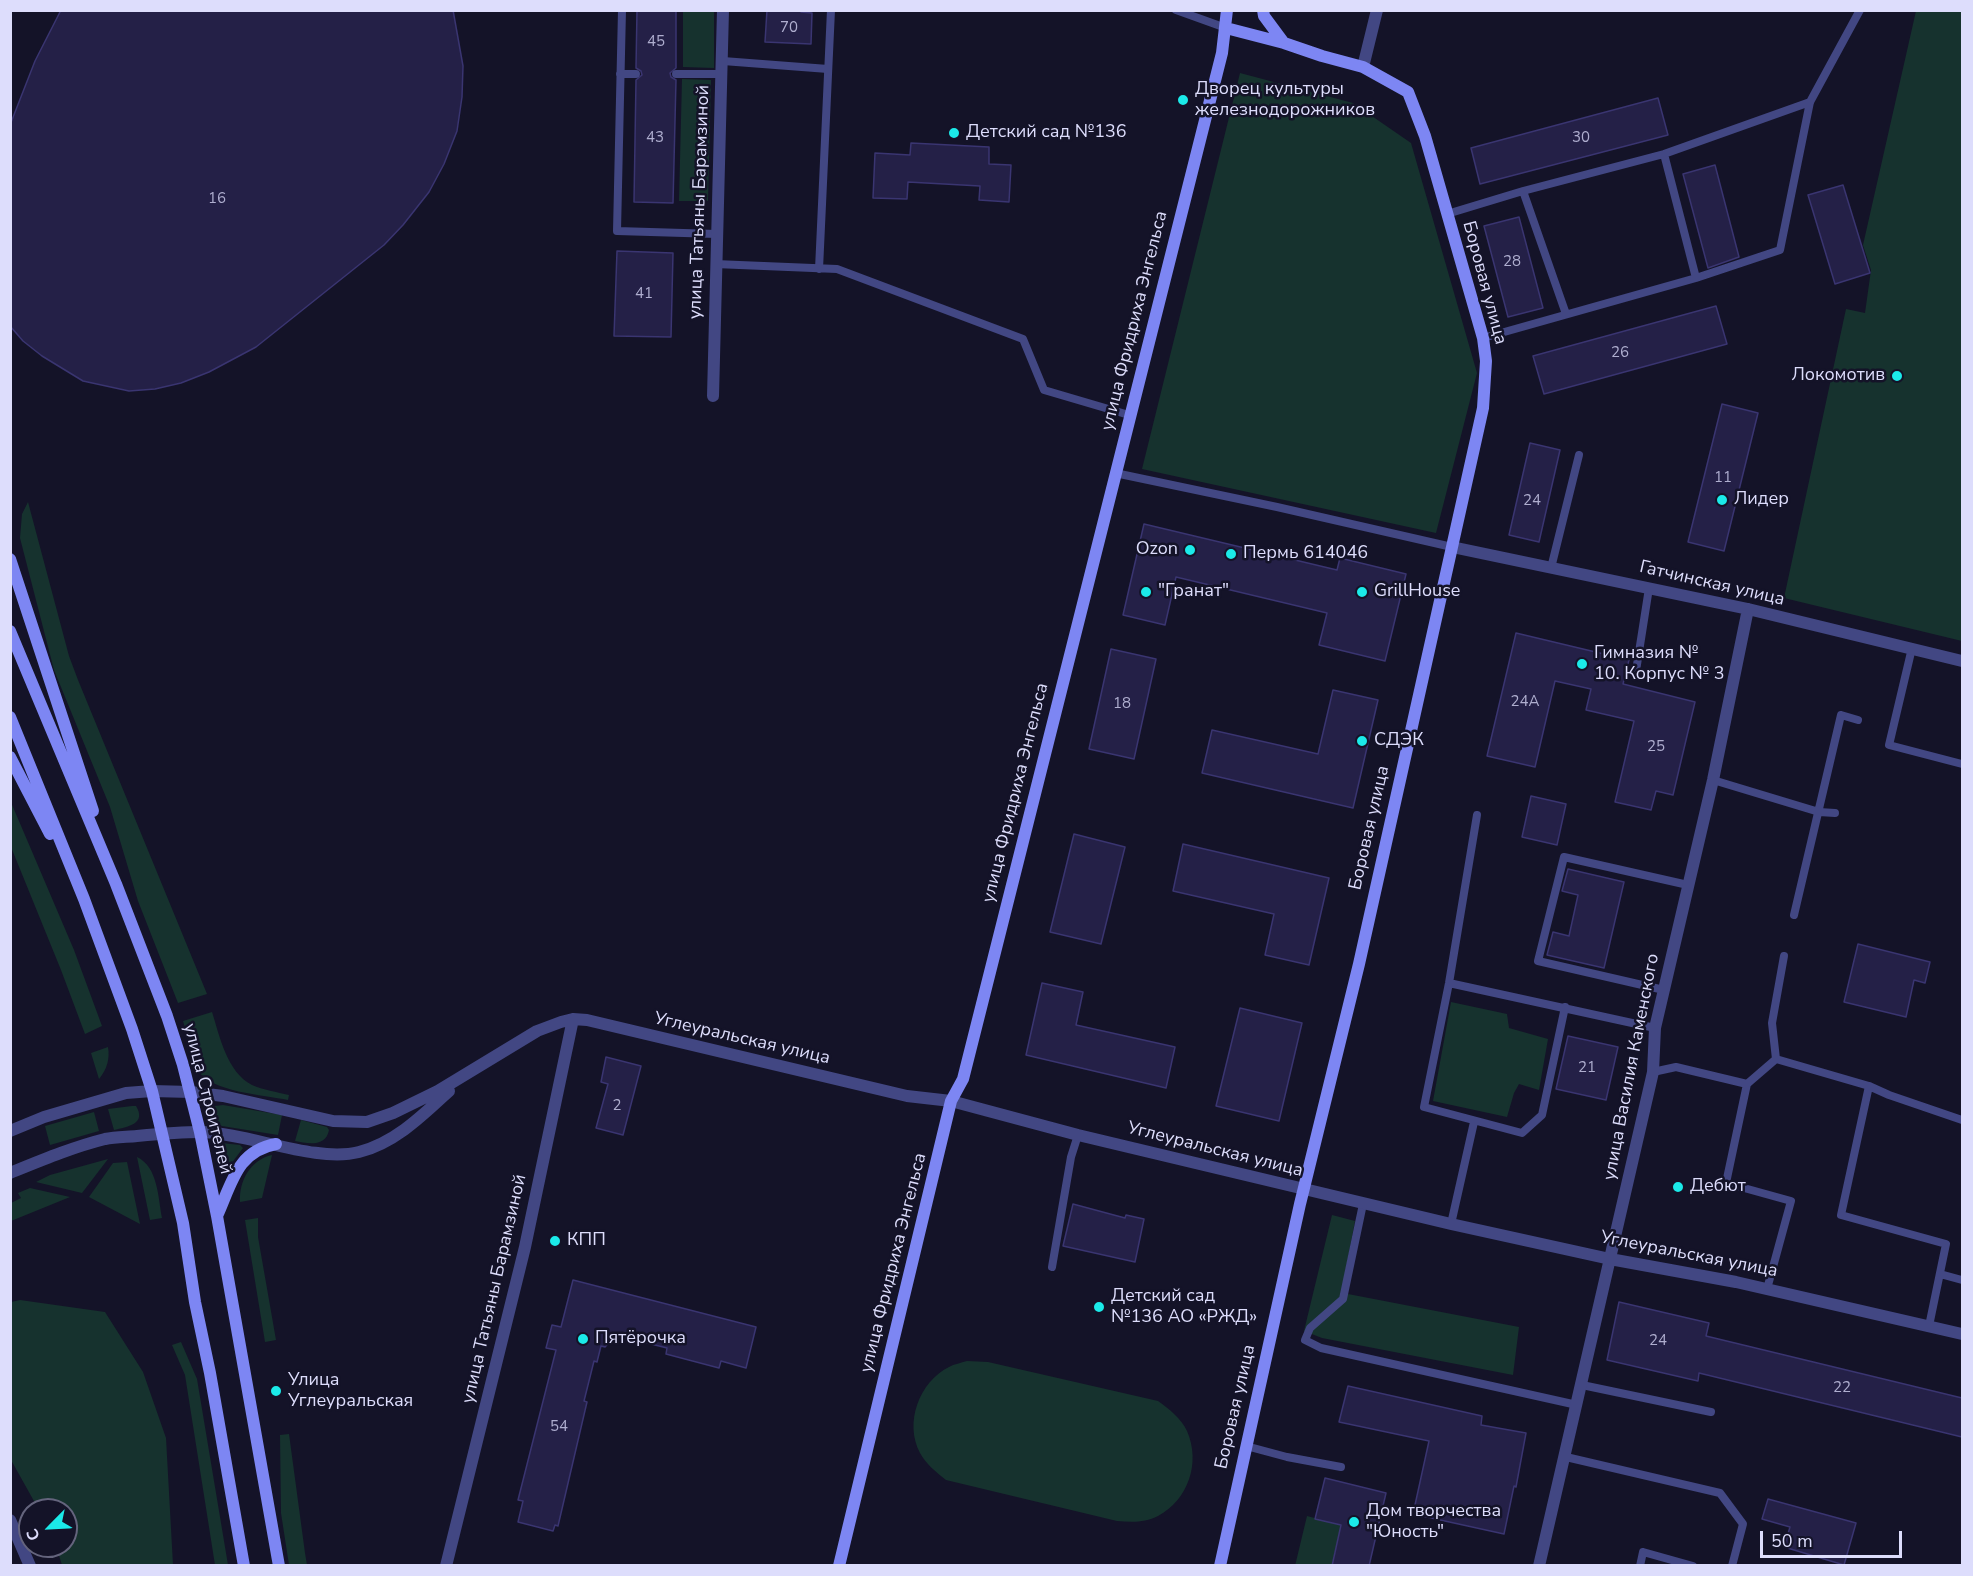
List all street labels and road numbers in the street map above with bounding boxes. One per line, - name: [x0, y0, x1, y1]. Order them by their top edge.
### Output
- street label: улица Татьяны Барамзиной: [685, 84, 715, 320]
- street label: улица Фридриха Энгельса: [1097, 209, 1173, 433]
- street label: Боровая улица: [1457, 219, 1511, 347]
- street label: Гатчинская улица: [1637, 557, 1787, 611]
- street label: улица Фридриха Энгельса: [978, 681, 1054, 905]
- street label: Боровая улица: [1345, 764, 1395, 892]
- street label: улица Василия Каменского: [1599, 952, 1665, 1182]
- street label: Углеуральская улица: [652, 1008, 832, 1070]
- street label: улица Строителей: [178, 1021, 236, 1177]
- street label: Углеуральская улица: [1125, 1118, 1305, 1182]
- street label: улица Фридриха Энгельса: [856, 1151, 932, 1375]
- street label: улица Татьяны Барамзиной: [458, 1172, 532, 1406]
- street label: Углеуральская улица: [1599, 1227, 1779, 1283]
- street label: Боровая улица: [1211, 1343, 1261, 1471]

